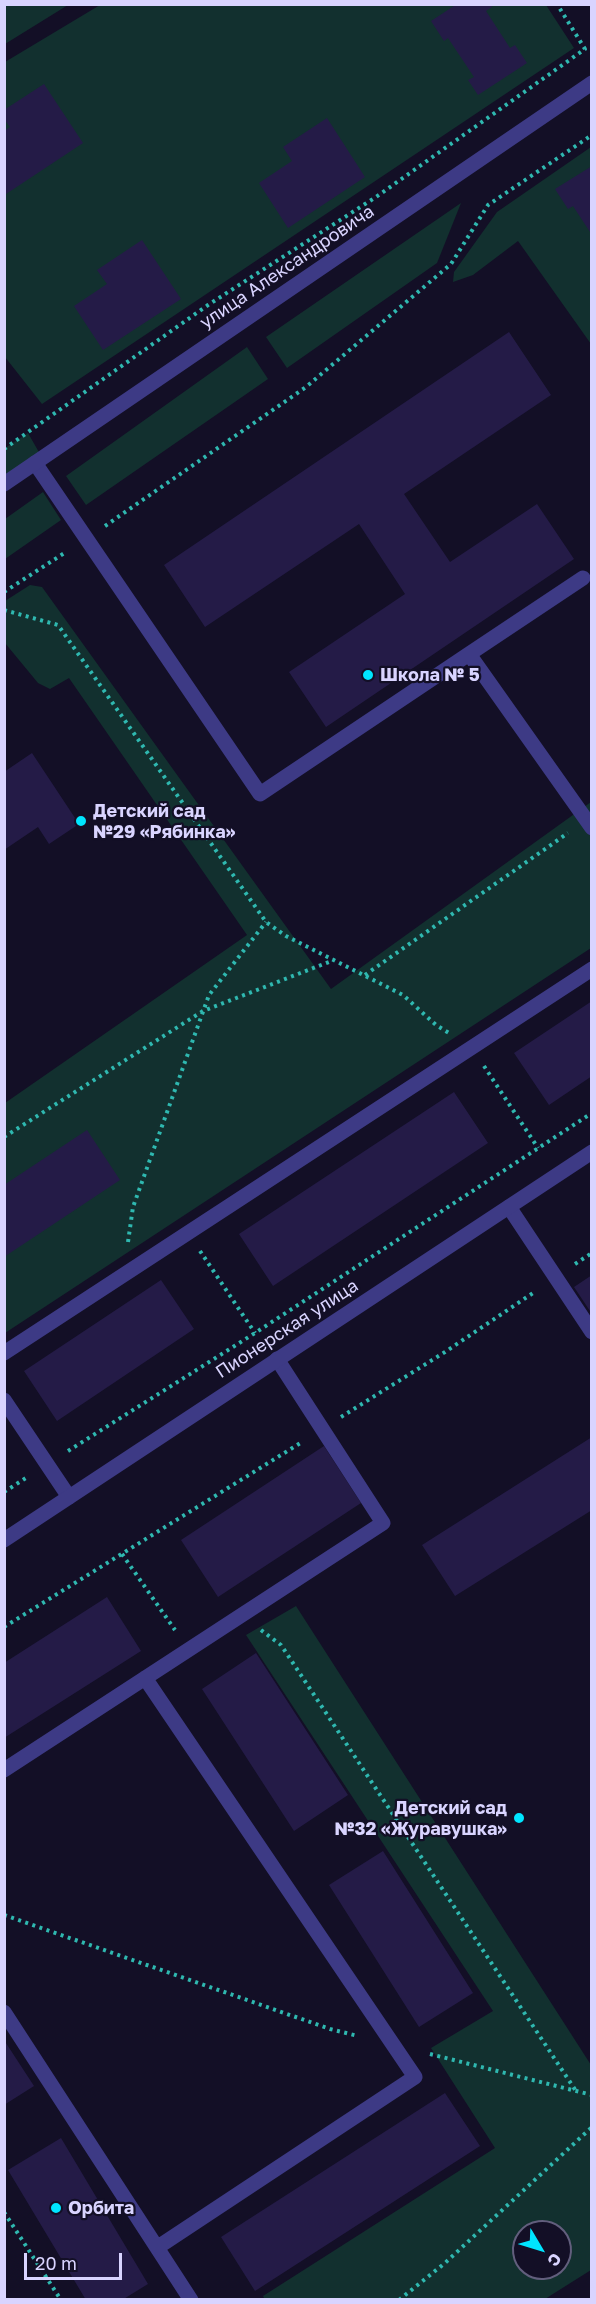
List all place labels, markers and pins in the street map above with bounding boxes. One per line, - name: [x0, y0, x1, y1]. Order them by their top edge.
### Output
- place label: Школа № 5: [380, 664, 480, 686]
- marker: Школа № 5: [361, 668, 375, 682]
- place label: Детский сад №29 «Рябинка»: [93, 800, 235, 842]
- marker: Детский сад №29 «Рябинка»: [74, 814, 88, 828]
- place label: Детский сад №32 «Журавушка»: [335, 1797, 507, 1840]
- marker: Детский сад №32 «Журавушка»: [512, 1811, 526, 1825]
- place label: Орбита: [68, 2197, 134, 2219]
- marker: Орбита: [49, 2201, 63, 2215]

